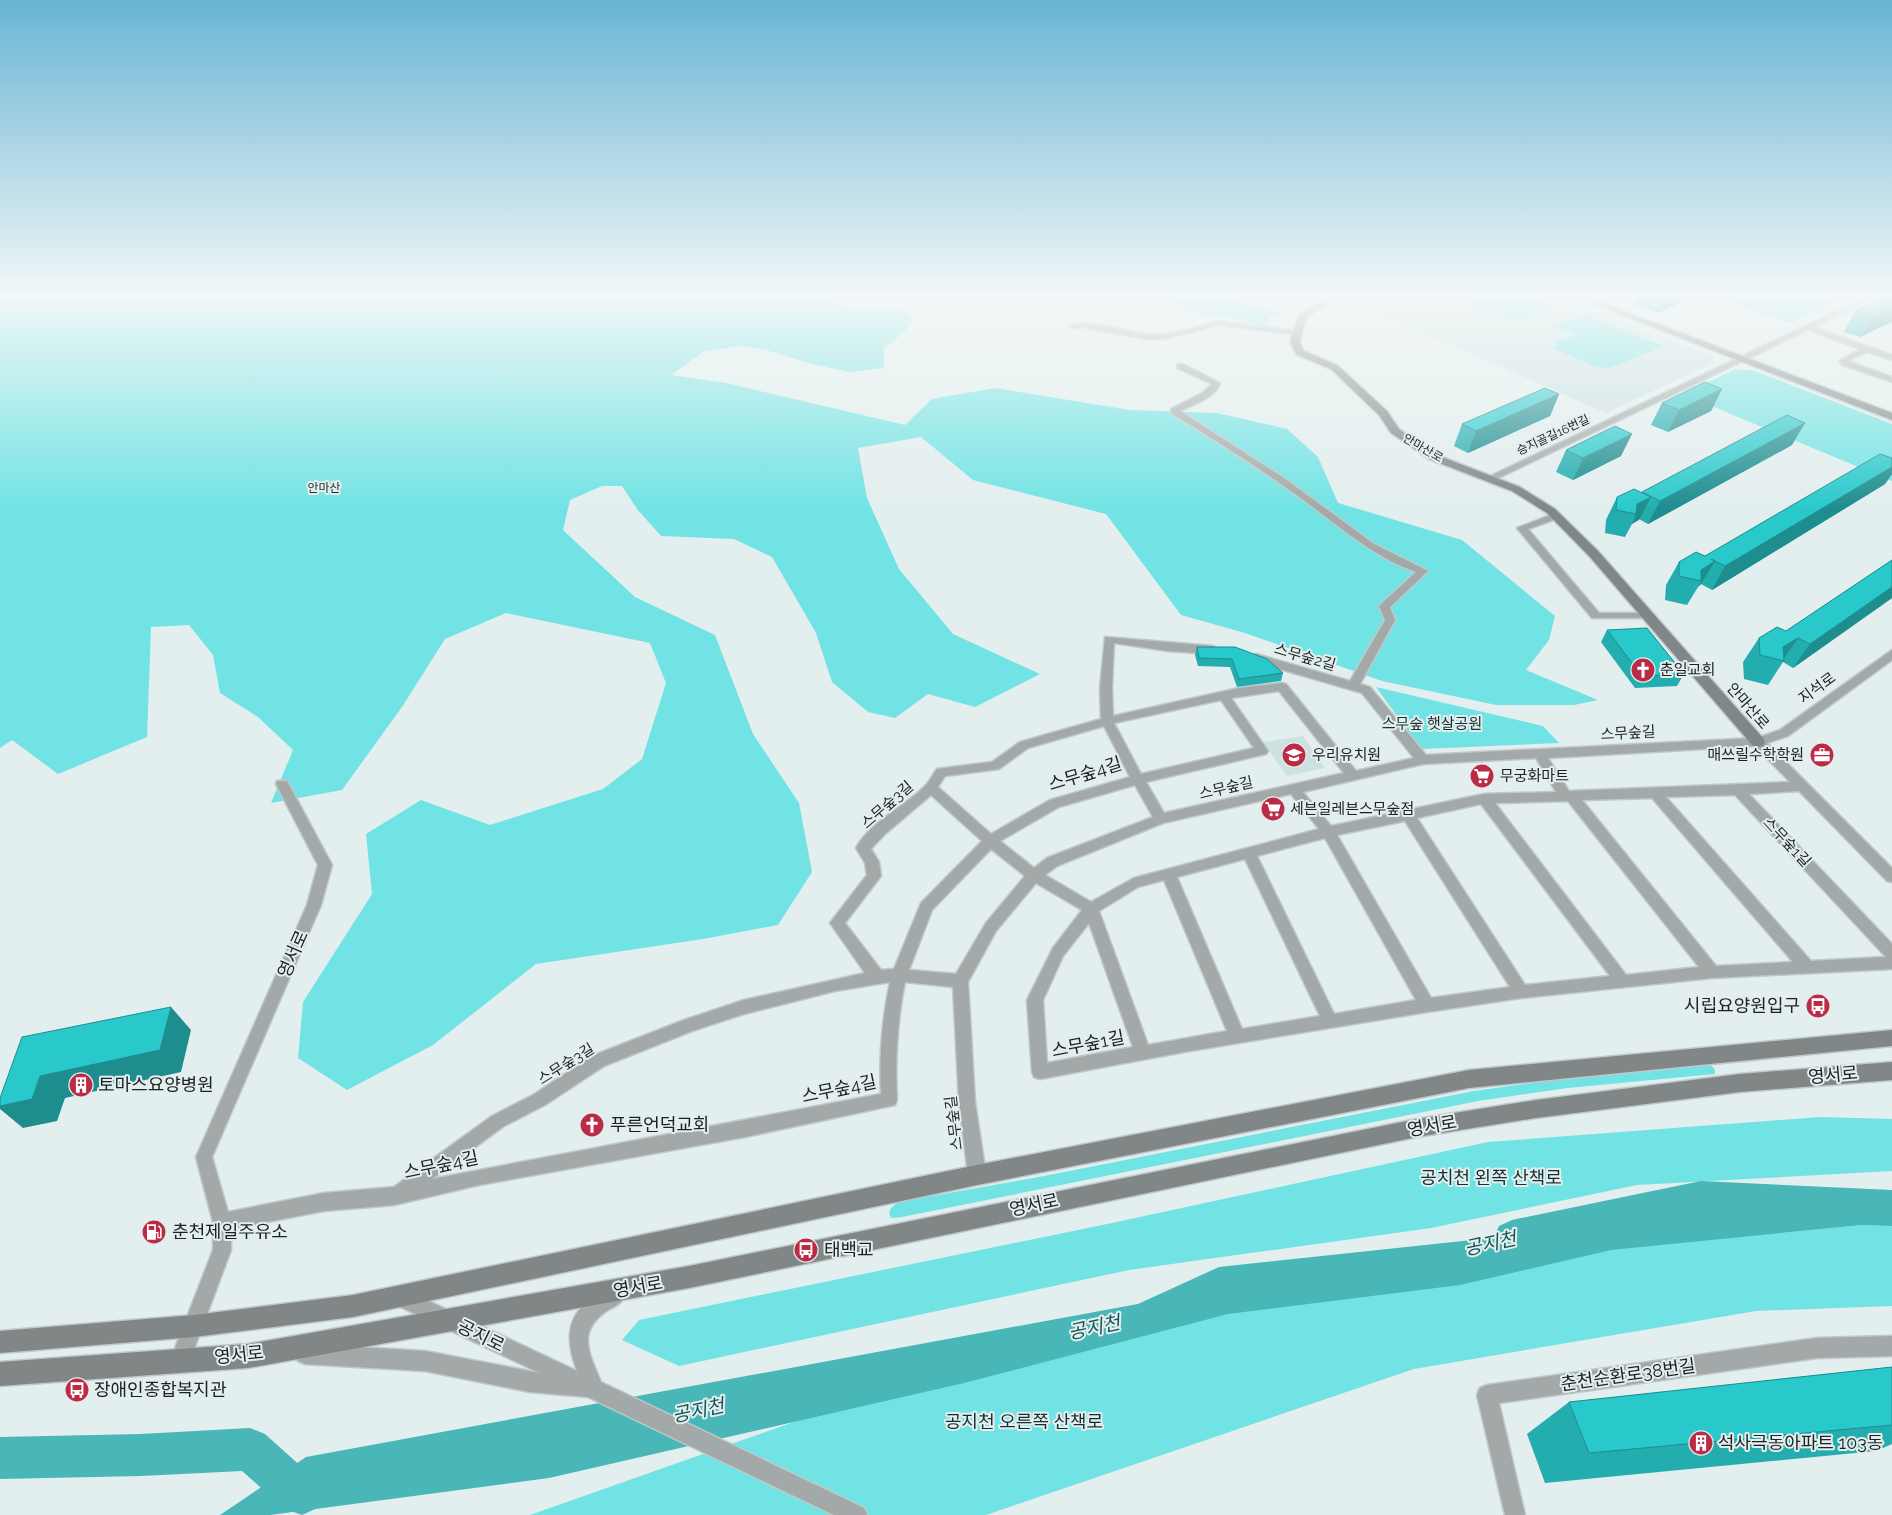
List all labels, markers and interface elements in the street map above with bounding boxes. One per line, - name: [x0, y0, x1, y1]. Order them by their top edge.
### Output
- street label: 승지골길16번길: [1514, 412, 1592, 458]
- street label: 안마산로: [1400, 431, 1446, 465]
- park label: 안마산: [307, 481, 341, 495]
- street label: 스무숲2길: [1272, 640, 1338, 674]
- church icon: 춘일교회: [1630, 657, 1656, 683]
- place label: 춘일교회: [1660, 661, 1715, 679]
- street label: 지석로: [1795, 669, 1839, 707]
- street label: 안마산로: [1723, 679, 1773, 733]
- park label: 스무숲 햇살공원: [1382, 715, 1482, 733]
- street label: 스무숲길: [1600, 723, 1656, 743]
- school or university icon: 우리유치원: [1281, 742, 1307, 768]
- office icon: 매쓰릴수학학원: [1809, 742, 1835, 768]
- place label: 우리유치원: [1312, 746, 1381, 764]
- place label: 매쓰릴수학학원: [1707, 746, 1804, 764]
- street label: 스무숲4길: [1045, 752, 1124, 795]
- supermarket icon: 무궁화마트: [1469, 763, 1495, 789]
- place label: 무궁화마트: [1500, 767, 1569, 785]
- street label: 스무숲길: [1197, 773, 1255, 803]
- street label: 스무숲3길: [857, 777, 917, 833]
- supermarket icon: 세븐일레븐스무숲점: [1260, 796, 1286, 822]
- place label: 세븐일레븐스무숲점: [1290, 800, 1414, 818]
- street label: 스무숲1길: [1759, 813, 1815, 871]
- street label: 영서로: [273, 927, 312, 981]
- bus stop icon: 시립요양원입구: [1805, 993, 1831, 1019]
- place label: 시립요양원입구: [1684, 995, 1800, 1016]
- street label: 스무숲1길: [1050, 1026, 1126, 1061]
- street label: 스무숲3길: [534, 1040, 598, 1088]
- street label: 영서로: [1807, 1062, 1859, 1087]
- street label: 스무숲4길: [800, 1070, 878, 1107]
- building icon: 토마스요양병원: [68, 1072, 94, 1098]
- place label: 토마스요양병원: [98, 1074, 214, 1095]
- street label: 스무숲길: [942, 1095, 966, 1151]
- street label: 영서로: [1406, 1111, 1458, 1140]
- church icon: 푸른언덕교회: [579, 1112, 605, 1138]
- place label: 푸른언덕교회: [610, 1114, 709, 1135]
- street label: 스무숲4길: [402, 1146, 480, 1183]
- park label: 공치천 왼쪽 산책로: [1420, 1167, 1562, 1188]
- street label: 영서로: [1007, 1189, 1060, 1220]
- fuel station icon: 춘천제일주유소: [141, 1219, 167, 1245]
- place label: 춘천제일주유소: [172, 1221, 288, 1242]
- water label: 공지천: [1462, 1226, 1519, 1259]
- bus stop icon: 태백교: [793, 1237, 819, 1263]
- place label: 태백교: [824, 1239, 874, 1260]
- street label: 영서로: [612, 1272, 664, 1301]
- water label: 공지천: [1066, 1310, 1123, 1343]
- street label: 공지로: [454, 1315, 508, 1356]
- street label: 영서로: [213, 1341, 265, 1368]
- street label: 춘천순환로38번길: [1559, 1355, 1697, 1394]
- bus stop icon: 장애인종합복지관: [64, 1377, 90, 1403]
- place label: 장애인종합복지관: [94, 1379, 227, 1400]
- water label: 공지천: [670, 1393, 727, 1426]
- park label: 공지천 오른쪽 산책로: [945, 1411, 1103, 1432]
- building icon: 석사극동아파트 103동: [1688, 1430, 1714, 1456]
- place label: 석사극동아파트 103동: [1718, 1432, 1883, 1453]

